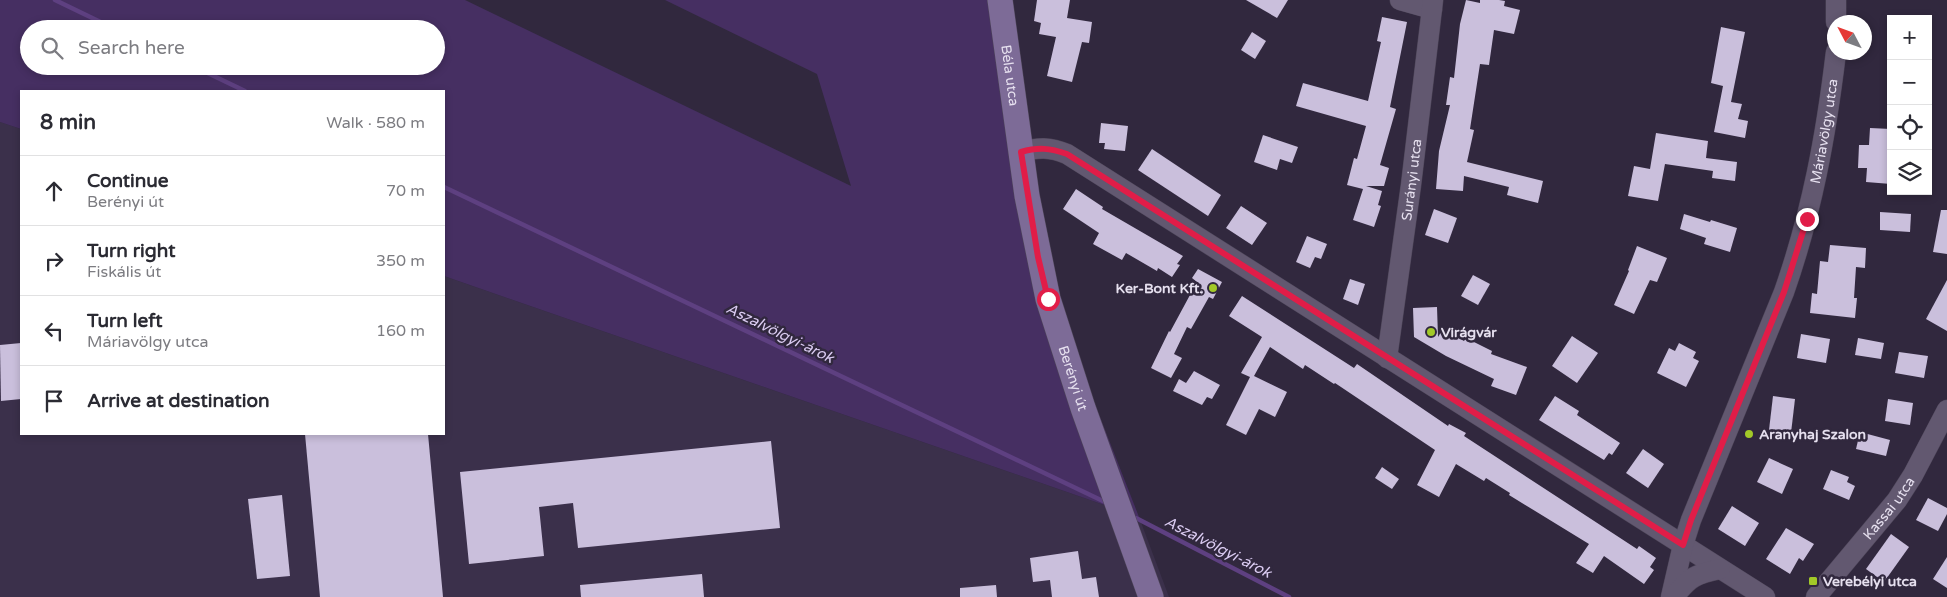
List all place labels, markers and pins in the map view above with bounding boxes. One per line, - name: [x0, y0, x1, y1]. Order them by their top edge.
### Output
- place label: Ker-Bont Kft.: [1116, 280, 1203, 297]
- marker: Ker-Bont Kft.: [1207, 282, 1219, 294]
- place label: Virágvár: [1441, 324, 1497, 341]
- marker: Virágvár: [1425, 326, 1437, 338]
- place label: Aranyhaj Szalon: [1759, 426, 1866, 443]
- marker: Aranyhaj Szalon: [1743, 428, 1755, 440]
- place label: Verebélyi utca: [1823, 573, 1917, 590]
- marker: Verebélyi utca: [1807, 575, 1819, 587]

